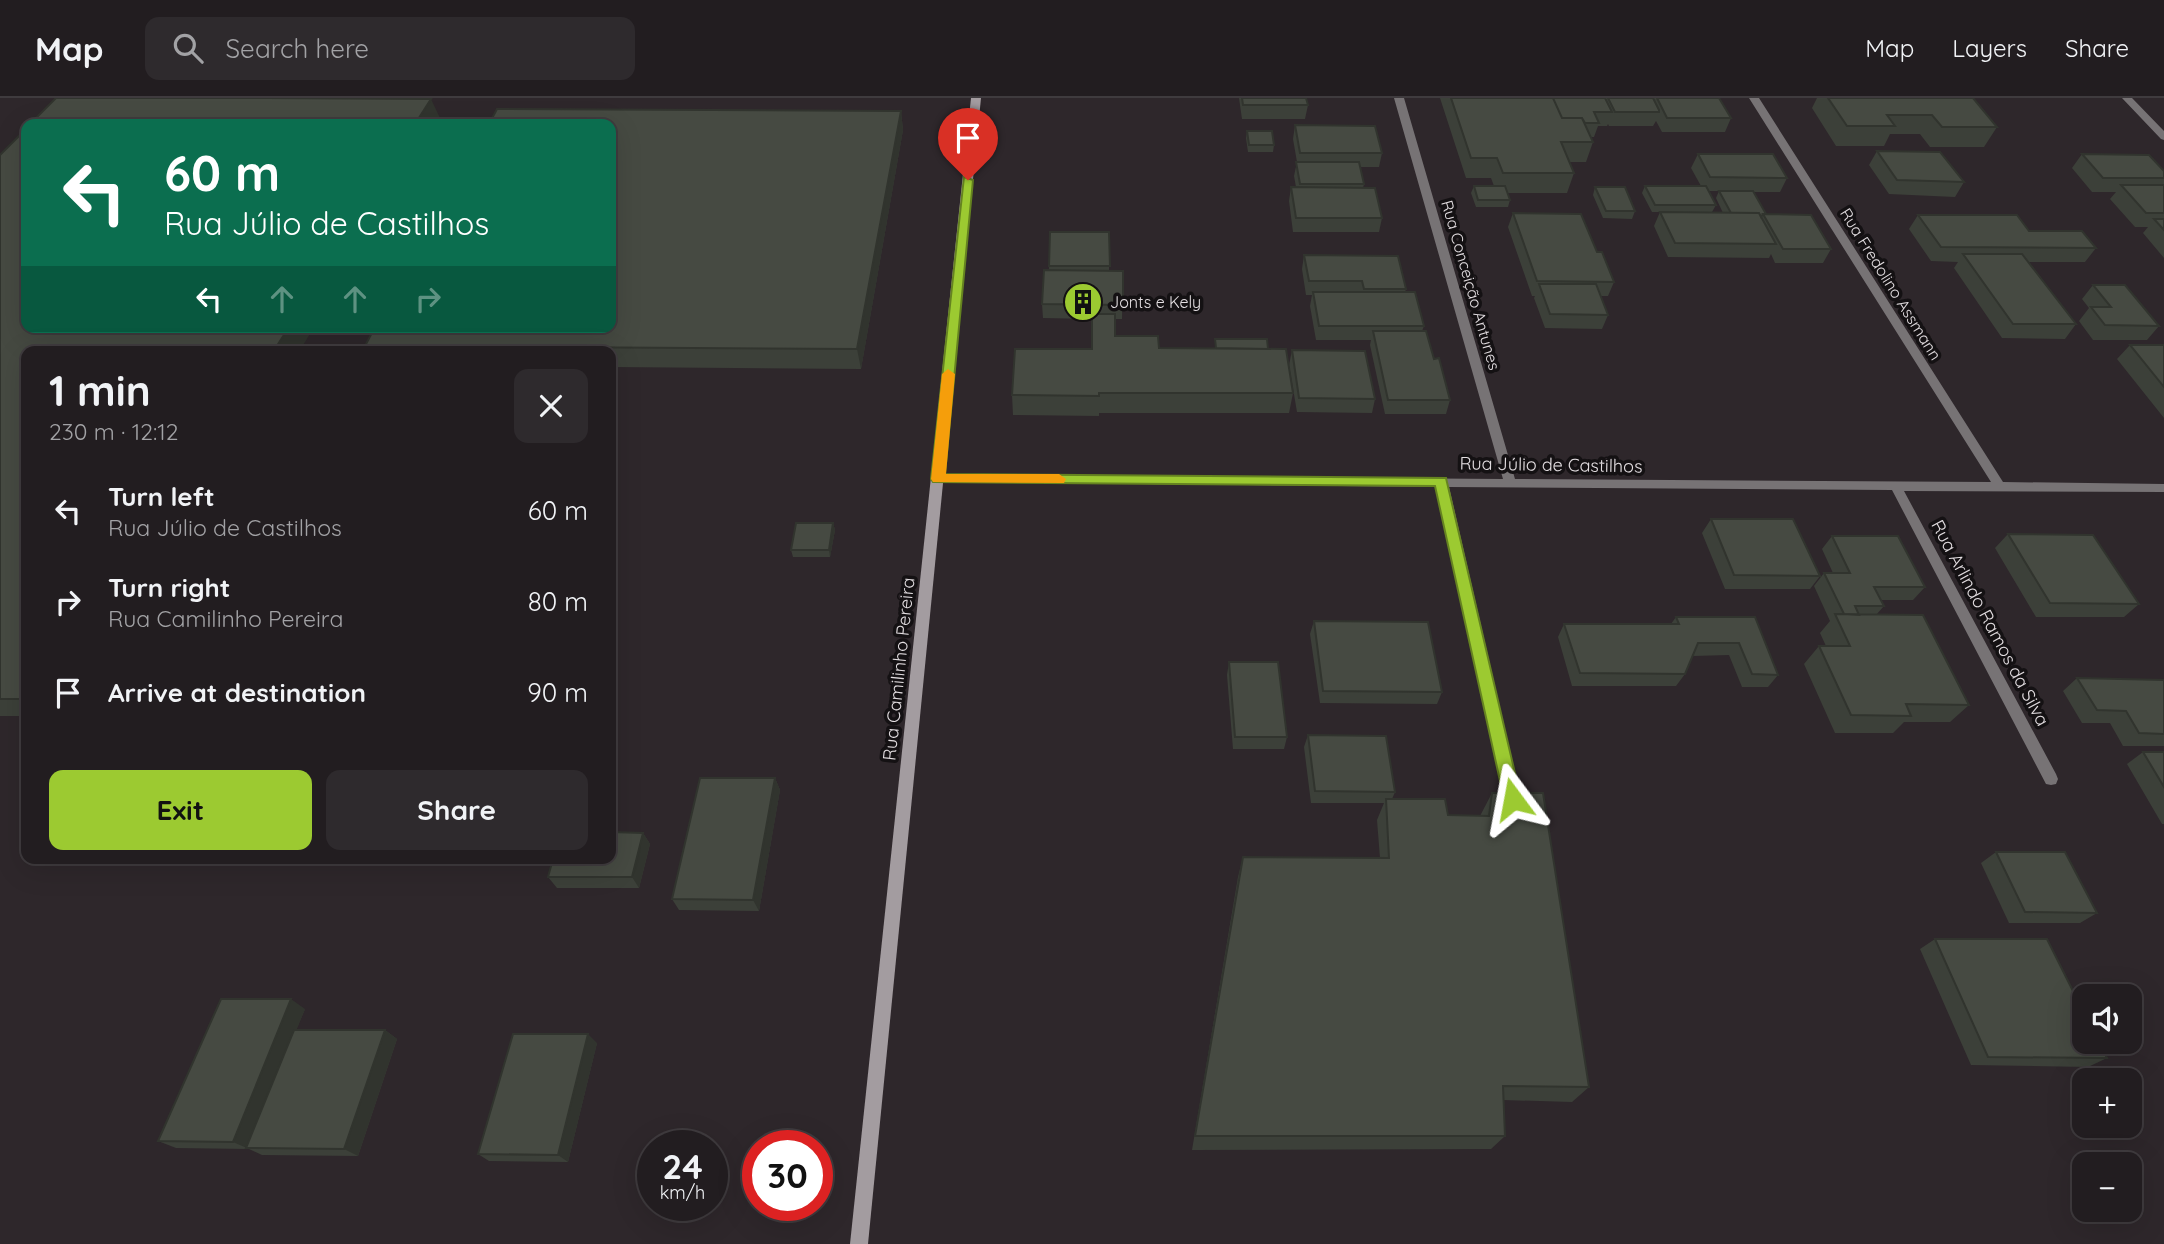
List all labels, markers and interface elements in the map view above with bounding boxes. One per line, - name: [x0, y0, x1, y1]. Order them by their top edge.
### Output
- search box: [145, 17, 635, 80]
- text: Map: [35, 28, 103, 69]
- icon: search: [169, 29, 207, 67]
- text: Search here: [225, 32, 369, 65]
- text: Map: [1865, 33, 1914, 63]
- text: Layers: [1952, 33, 2027, 63]
- text: Share: [2065, 33, 2129, 63]
- pin: [938, 108, 998, 180]
- icon: arrive: [949, 119, 987, 157]
- text: 60 m: [164, 142, 280, 203]
- icon: left: [49, 147, 140, 238]
- street label: Rua Conceição Antunes: [1437, 198, 1505, 372]
- text: Rua Júlio de Castilhos: [164, 203, 489, 243]
- street label: Rua Fredolino Assmann: [1836, 204, 1946, 364]
- icon: left: [190, 280, 228, 318]
- icon: ahead: [263, 280, 301, 318]
- icon: ahead: [336, 280, 374, 318]
- icon: right: [409, 280, 447, 318]
- building icon: Jonts e Kely: [1062, 281, 1104, 323]
- place label: Jonts e Kely: [1110, 292, 1201, 312]
- text: 1 min: [49, 364, 151, 417]
- button: close: [514, 369, 588, 443]
- text: 230 m · 12:12: [49, 417, 179, 446]
- street label: Rua Júlio de Castilhos: [1459, 451, 1643, 478]
- text: Turn left: [108, 480, 215, 513]
- icon: left: [49, 492, 87, 530]
- text: 60 m: [528, 494, 588, 527]
- text: Rua Júlio de Castilhos: [108, 513, 342, 542]
- street label: Rua Arlindo Ramos da Silva: [1926, 516, 2055, 730]
- text: Turn right: [108, 571, 230, 604]
- street label: Rua Camilinho Pereira: [877, 576, 920, 762]
- icon: right: [49, 583, 87, 621]
- text: 80 m: [528, 585, 588, 618]
- text: Rua Camilinho Pereira: [108, 604, 343, 633]
- icon: arrive: [49, 674, 87, 712]
- text: Arrive at destination: [108, 676, 366, 709]
- text: 90 m: [527, 676, 588, 709]
- position arrow: [1476, 762, 1550, 836]
- button: Exit: [49, 770, 312, 850]
- button: Share: [326, 770, 588, 850]
- map controls: [2072, 984, 2142, 1222]
- button: sound: [2072, 984, 2142, 1054]
- button: +: [2072, 1068, 2142, 1138]
- speed limit sign: 30: [742, 1130, 833, 1221]
- text: 24: [662, 1144, 703, 1188]
- button: −: [2072, 1152, 2142, 1222]
- text: km/h: [660, 1181, 705, 1204]

